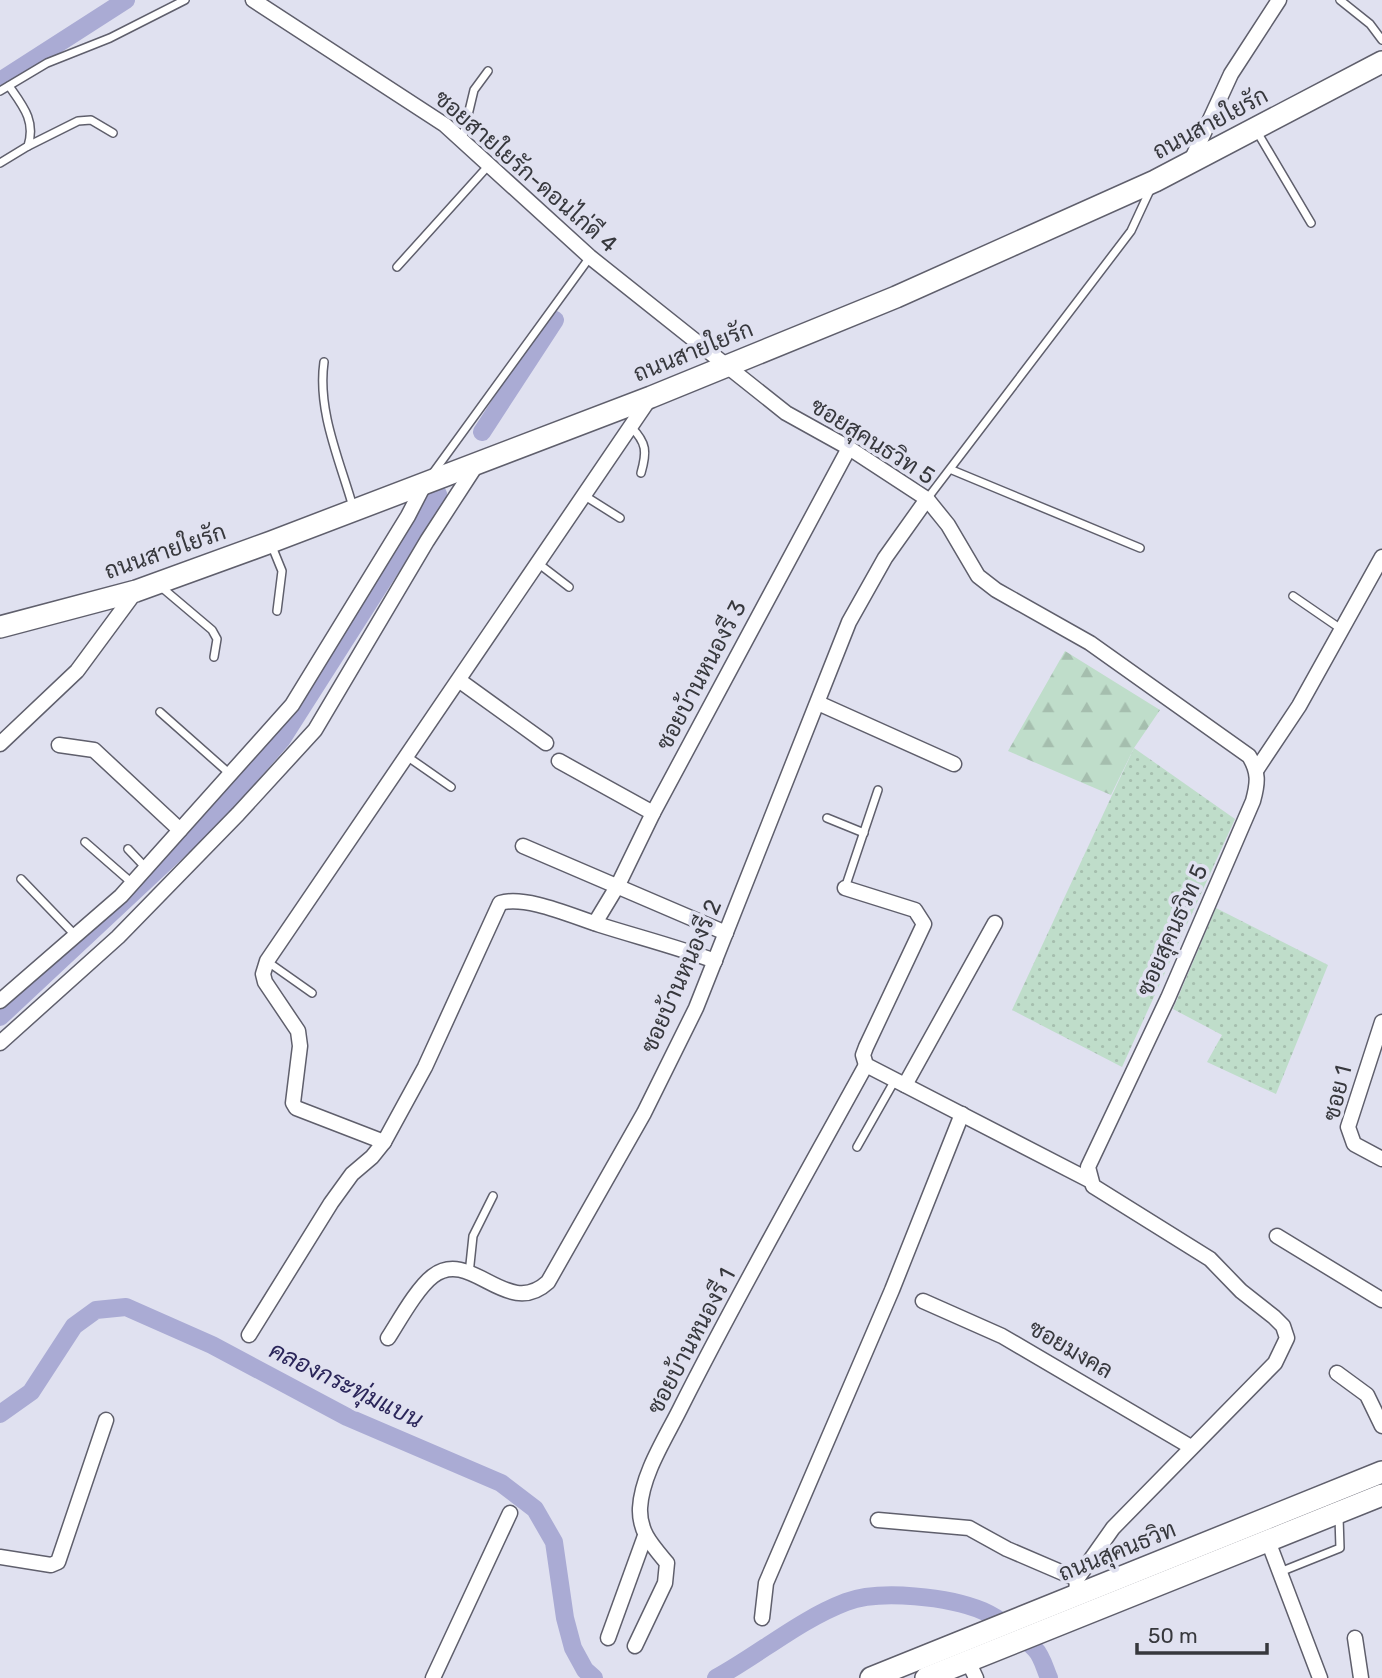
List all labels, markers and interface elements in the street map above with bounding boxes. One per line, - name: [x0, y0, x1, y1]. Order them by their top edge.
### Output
- street label: ถนนสายใยรัก: [1147, 79, 1272, 165]
- street label: ซอยสายใยรัก-ดอนไก่ดี 4: [429, 82, 625, 258]
- street label: ถนนสายใยรัก: [628, 312, 757, 388]
- street label: ซอยสุคนธวิท 5: [805, 392, 940, 492]
- street label: ถนนสายใยรัก: [100, 515, 229, 585]
- street label: ซอยบ้านหนองรี 3: [649, 595, 752, 755]
- street label: ซอยสุคนธวิท 5: [1130, 860, 1215, 1001]
- street label: ซอยบ้านหนองรี 2: [634, 895, 727, 1057]
- street label: ซอย 1: [1317, 1062, 1357, 1124]
- street label: ซอยบ้านหนองรี 1: [640, 1263, 741, 1419]
- street label: ซอยมงคล: [1024, 1314, 1118, 1384]
- water label: คลองกระทุ่มแบน: [264, 1336, 427, 1436]
- street label: ถนนสุคนธวิท: [1054, 1515, 1180, 1589]
- scale bar: [1137, 1612, 1266, 1656]
- text: 50 m: [1148, 1623, 1198, 1648]

